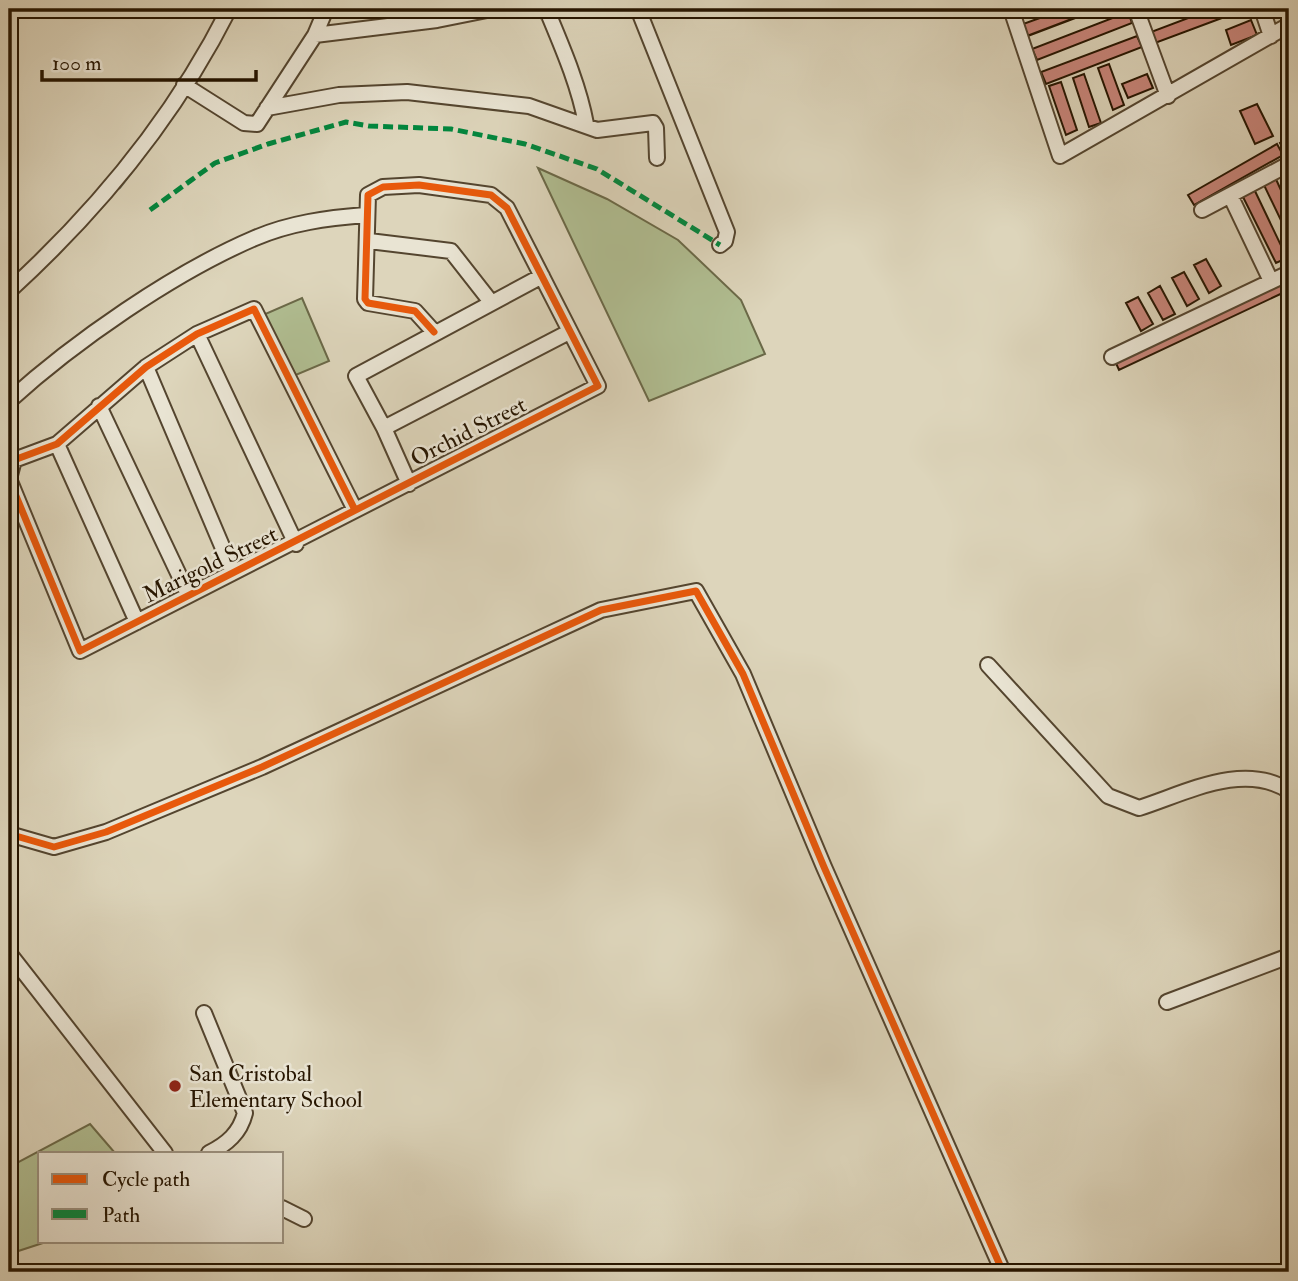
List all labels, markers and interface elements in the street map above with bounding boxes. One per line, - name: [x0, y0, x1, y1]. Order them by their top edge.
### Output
- scale bar: [42, 38, 256, 82]
- text: 100 m: [52, 50, 102, 77]
- street label: Orchid Street: [405, 390, 531, 473]
- street label: Marigold Street: [138, 519, 282, 609]
- place label: San Cristobal Elementary School: [189, 1059, 363, 1114]
- marker: San Cristobal Elementary School: [167, 1078, 183, 1094]
- legend: [38, 1152, 284, 1242]
- text: Cycle path: [102, 1166, 190, 1193]
- text: Path: [102, 1202, 140, 1229]

